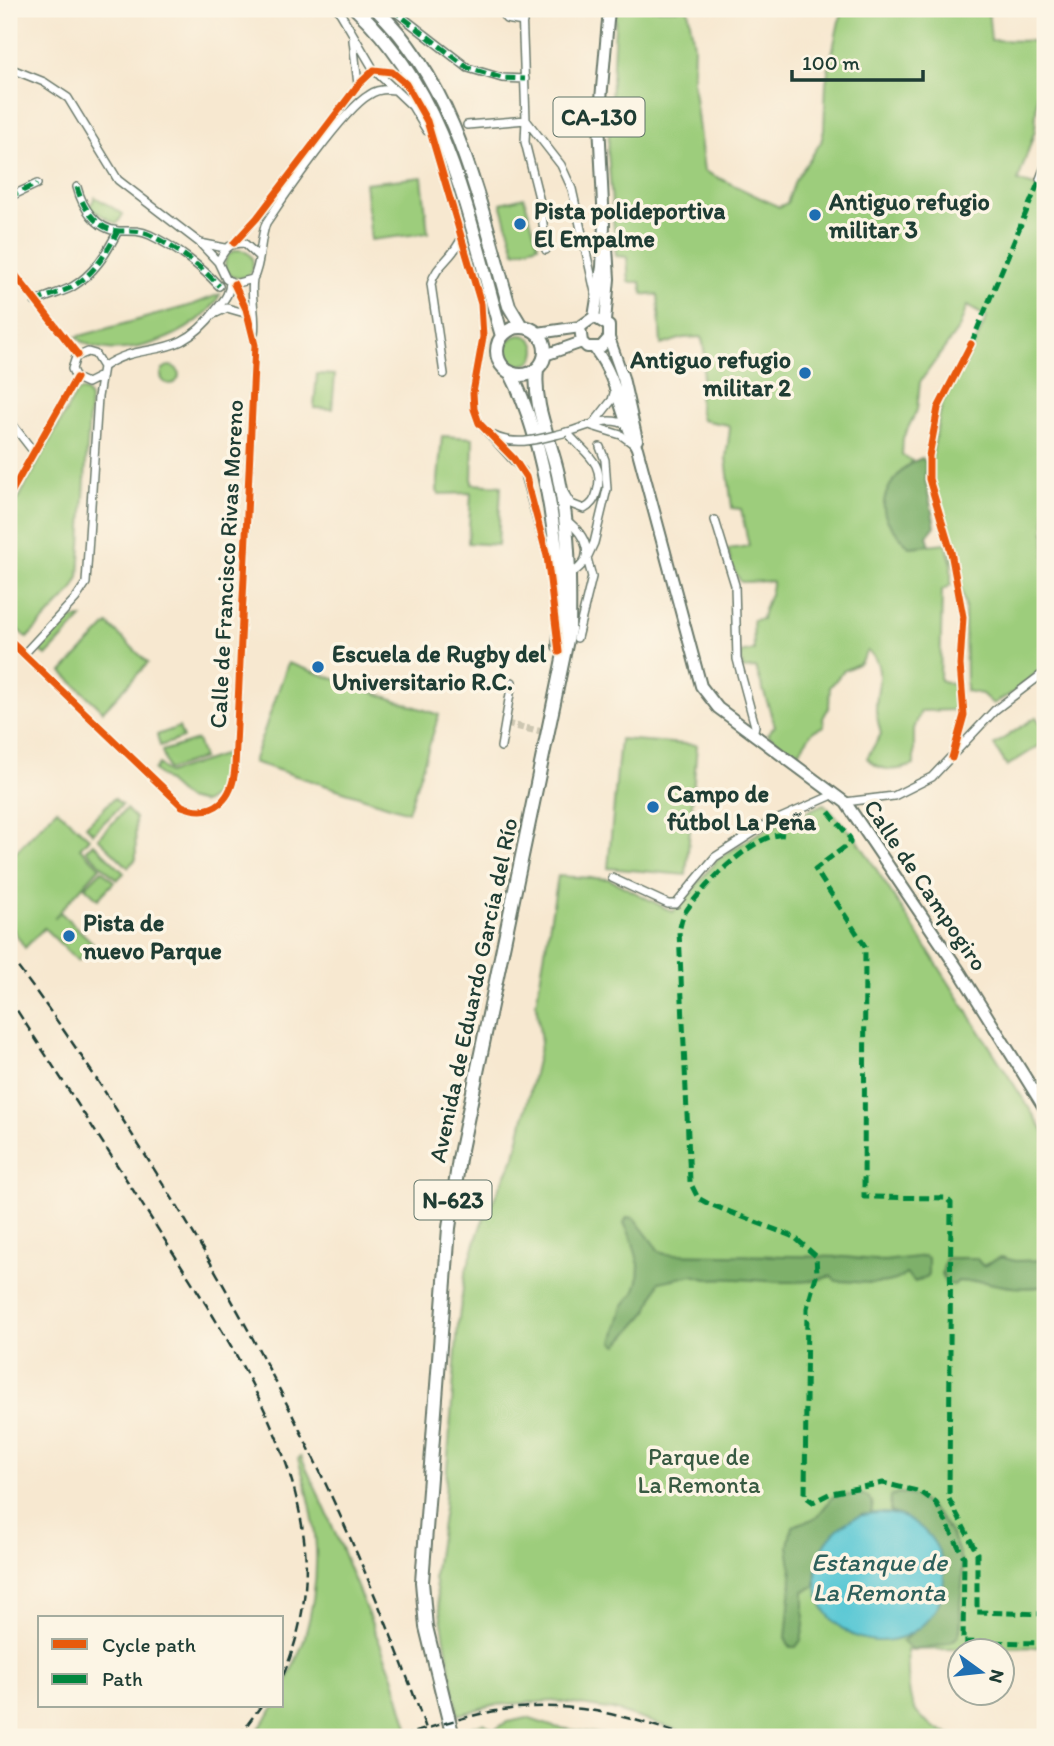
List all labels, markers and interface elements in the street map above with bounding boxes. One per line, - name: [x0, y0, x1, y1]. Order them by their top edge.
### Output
- scale bar: [792, 38, 923, 82]
- text: 100 m: [802, 50, 860, 75]
- road number: CA-130: [554, 98, 644, 136]
- place label: Antiguo refugio militar 3: [828, 187, 990, 244]
- place label: Pista polideportiva El Empalme: [534, 196, 725, 254]
- marker: Antiguo refugio militar 3: [807, 207, 823, 223]
- marker: Pista polideportiva El Empalme: [512, 216, 528, 232]
- place label: Antiguo refugio militar 2: [629, 345, 791, 402]
- marker: Antiguo refugio militar 2: [797, 365, 813, 381]
- street label: Calle de Francisco Rivas Moreno: [203, 399, 249, 729]
- place label: Escuela de Rugby del Universitario R.C.: [332, 639, 547, 696]
- marker: Escuela de Rugby del Universitario R.C.: [310, 659, 326, 675]
- place label: Campo de fútbol La Peña: [667, 779, 817, 836]
- street label: Calle de Campogiro: [858, 794, 994, 976]
- marker: Campo de fútbol La Peña: [645, 799, 661, 815]
- street label: Avenida de Eduardo García del Río: [422, 815, 524, 1165]
- place label: Pista de nuevo Parque: [82, 908, 222, 966]
- marker: Pista de nuevo Parque: [61, 928, 77, 944]
- road number: N-623: [414, 1180, 491, 1219]
- park label: Parque de La Remonta: [638, 1442, 761, 1499]
- water label: Estanque de La Remonta: [811, 1546, 949, 1608]
- legend: [38, 1616, 284, 1708]
- text: Cycle path: [102, 1632, 196, 1657]
- north arrow: [946, 1638, 1016, 1708]
- text: Path: [102, 1666, 143, 1691]
- text: N: [984, 1667, 1010, 1685]

